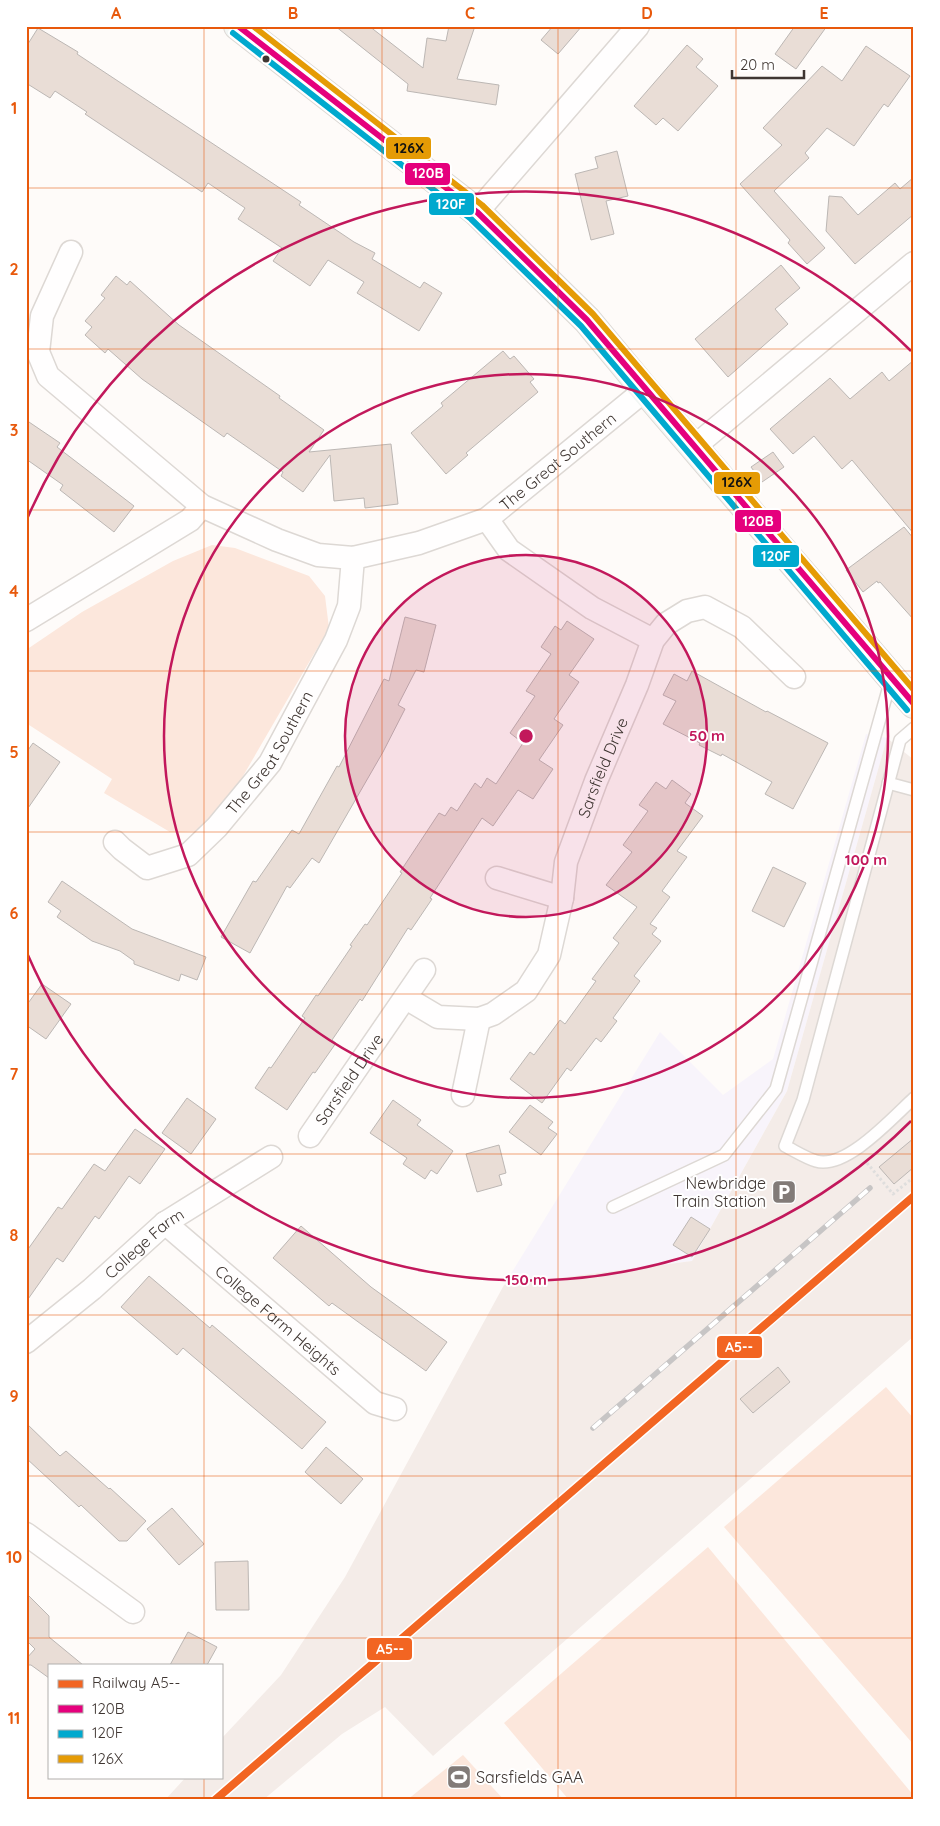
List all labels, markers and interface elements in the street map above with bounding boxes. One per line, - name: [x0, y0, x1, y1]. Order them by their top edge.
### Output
- text: A: [111, 3, 122, 23]
- text: B: [288, 3, 298, 23]
- text: C: [465, 3, 475, 23]
- text: D: [641, 3, 653, 23]
- text: E: [819, 3, 829, 23]
- scale bar: [732, 48, 805, 80]
- unlabelled marker: [261, 54, 271, 64]
- text: 20 m: [740, 55, 775, 74]
- text: 1: [11, 98, 17, 118]
- line badge: 126X: [385, 136, 432, 160]
- text: 126X: [394, 139, 424, 157]
- line badge: 120B: [404, 162, 451, 186]
- text: 120B: [412, 164, 444, 182]
- line badge: 120F: [428, 192, 475, 216]
- text: 120F: [436, 195, 466, 213]
- text: 2: [9, 259, 19, 279]
- street label: The Great Southern: [495, 408, 620, 515]
- text: 3: [10, 420, 18, 440]
- line badge: 126X: [713, 471, 761, 495]
- text: 126X: [722, 473, 752, 491]
- line badge: 120B: [734, 509, 782, 533]
- text: 120B: [742, 512, 774, 530]
- line badge: 120F: [752, 544, 800, 568]
- text: 120F: [761, 547, 791, 565]
- text: 4: [9, 581, 19, 601]
- street label: The Great Southern: [221, 687, 317, 819]
- street label: Sarsfield Drive: [573, 714, 632, 821]
- text: 50 m: [689, 726, 725, 745]
- centre of rings: [517, 727, 535, 745]
- text: 5: [9, 742, 19, 762]
- text: 100 m: [845, 850, 887, 869]
- text: 6: [10, 903, 19, 923]
- street label: Sarsfield Drive: [311, 1029, 388, 1129]
- text: 7: [10, 1064, 19, 1084]
- place label: Newbridge Train Station: [673, 1173, 766, 1211]
- parking icon: Newbridge Train Station: [771, 1179, 797, 1205]
- street label: College Farm: [100, 1204, 187, 1283]
- text: 8: [10, 1225, 19, 1245]
- street label: College Farm Heights: [211, 1261, 345, 1379]
- text: 150 m: [505, 1270, 547, 1289]
- line badge: A5--: [716, 1335, 763, 1359]
- text: A5--: [725, 1338, 753, 1356]
- text: 9: [9, 1386, 19, 1406]
- text: 10: [6, 1547, 22, 1567]
- line badge: A5--: [366, 1637, 413, 1661]
- text: A5--: [376, 1640, 404, 1658]
- legend: [48, 1664, 222, 1778]
- text: Railway A5--: [92, 1673, 180, 1692]
- text: 120B: [92, 1699, 125, 1718]
- text: 11: [8, 1708, 20, 1728]
- text: 120F: [92, 1723, 123, 1742]
- text: 126X: [92, 1749, 123, 1768]
- sports icon: Sarsfields GAA: [446, 1764, 472, 1790]
- place label: Sarsfields GAA: [476, 1767, 583, 1787]

